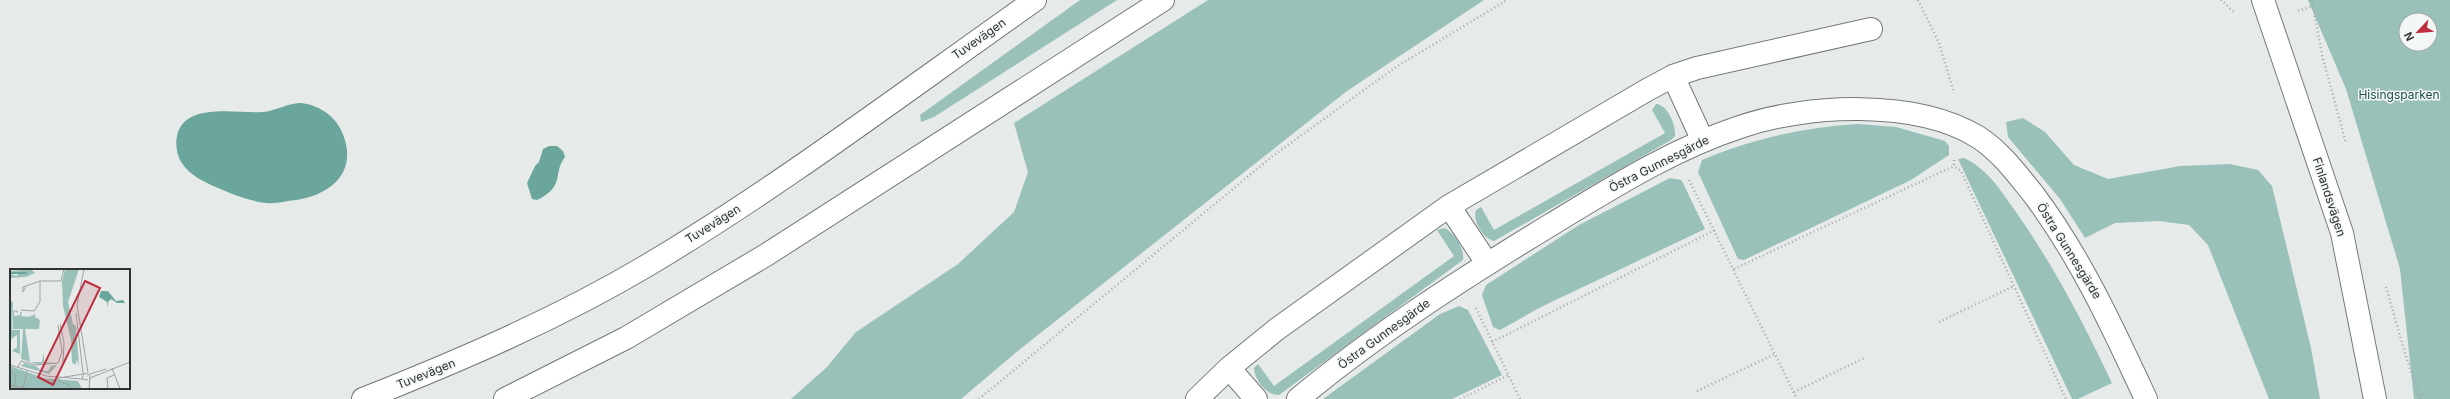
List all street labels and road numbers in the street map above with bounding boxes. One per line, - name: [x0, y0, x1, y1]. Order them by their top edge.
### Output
- street label: Tuvevägen: [949, 15, 1008, 63]
- street label: Östra Gunnesgärde: [1606, 132, 1711, 195]
- street label: Finlandsvägen: [2310, 155, 2349, 238]
- street label: Östra Gunnesgärde: [2034, 200, 2105, 302]
- street label: Tuvevägen: [682, 201, 743, 246]
- street label: Östra Gunnesgärde: [1335, 295, 1433, 372]
- street label: Tuvevägen: [394, 355, 457, 392]

